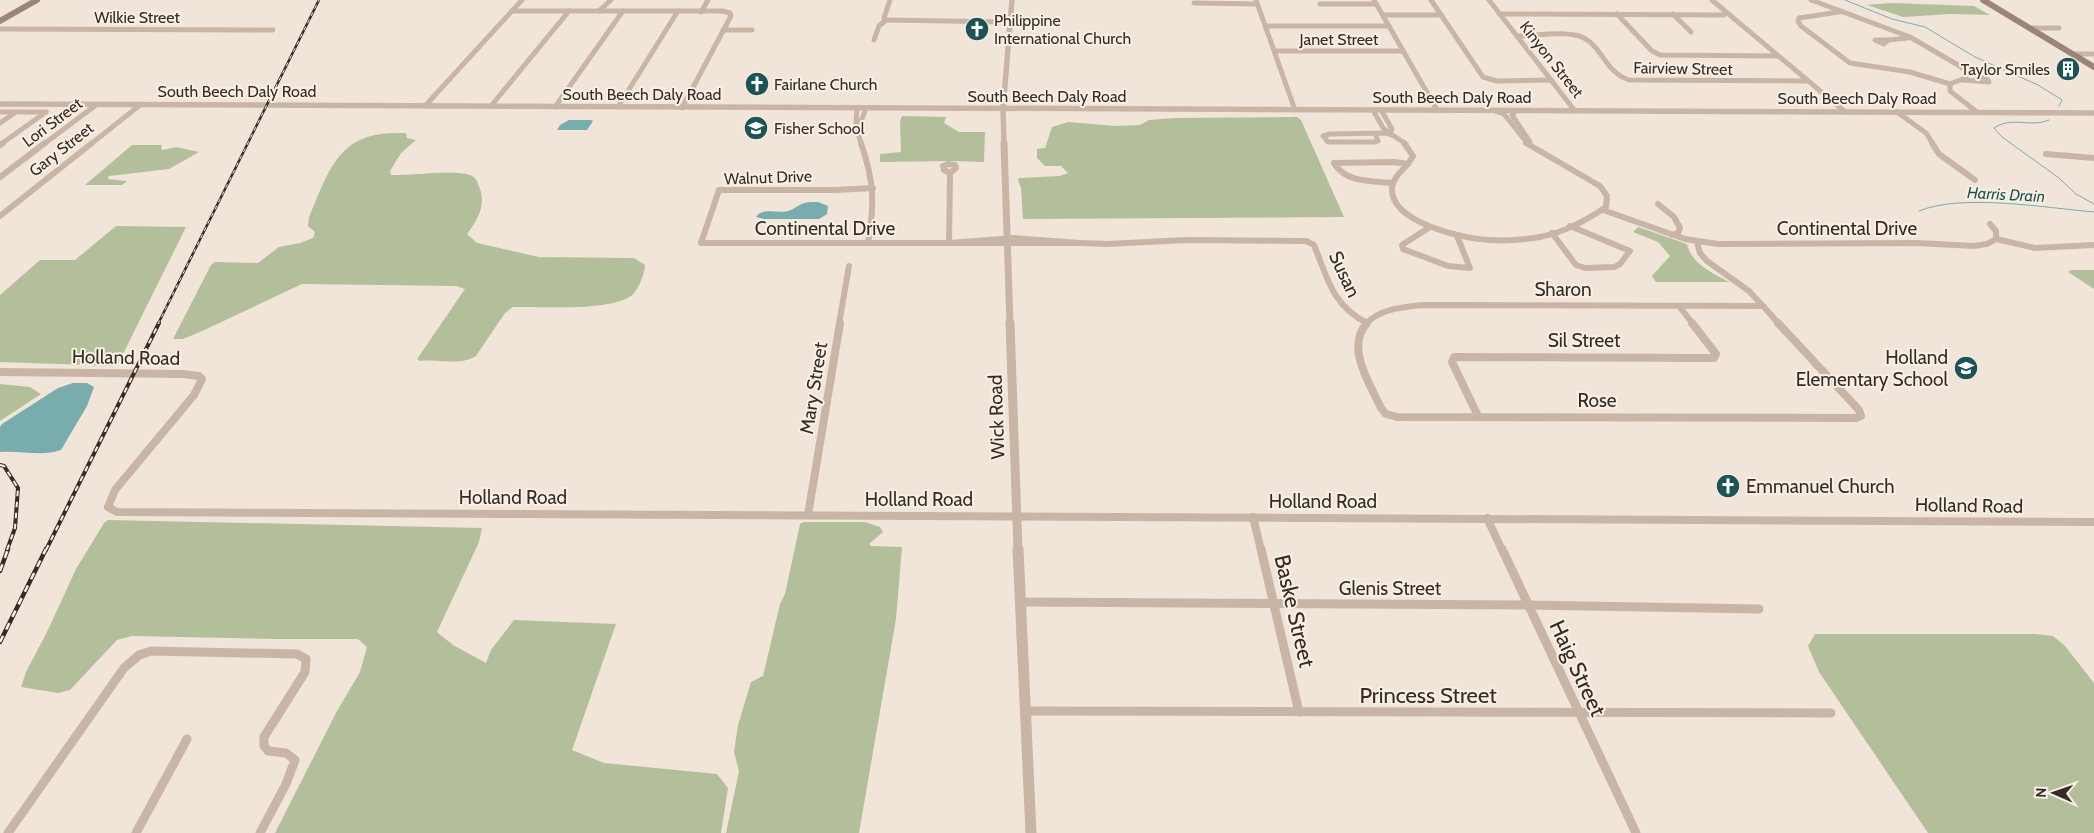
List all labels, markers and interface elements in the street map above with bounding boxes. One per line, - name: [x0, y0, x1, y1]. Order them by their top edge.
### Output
- street label: Wilkie Street: [94, 8, 180, 27]
- place label: Philippine International Church: [994, 11, 1131, 48]
- church icon: Philippine International Church: [964, 16, 990, 42]
- street label: Kinyon Street: [1516, 17, 1588, 102]
- street label: Janet Street: [1299, 30, 1379, 49]
- building icon: Taylor Smiles: [2055, 56, 2081, 82]
- street label: Fairview Street: [1633, 58, 1733, 79]
- place label: Taylor Smiles: [1961, 60, 2050, 79]
- church icon: Fairlane Church: [744, 71, 770, 97]
- place label: Fairlane Church: [774, 75, 877, 94]
- street label: South Beech Daly Road: [158, 82, 316, 101]
- street label: South Beech Daly Road: [563, 85, 721, 104]
- street label: South Beech Daly Road: [968, 87, 1126, 106]
- street label: South Beech Daly Road: [1373, 88, 1531, 107]
- street label: South Beech Daly Road: [1778, 89, 1936, 108]
- street label: Lori Street: [19, 93, 86, 151]
- school or university icon: Fisher School: [743, 115, 769, 141]
- street label: Gary Street: [25, 118, 98, 180]
- place label: Fisher School: [774, 119, 865, 138]
- street label: Walnut Drive: [724, 166, 812, 189]
- water label: Harris Drain: [1967, 183, 2045, 206]
- street label: Continental Drive: [755, 217, 896, 240]
- street label: Continental Drive: [1777, 217, 1918, 240]
- street label: Susan: [1324, 247, 1365, 301]
- street label: Sharon: [1534, 278, 1592, 301]
- street label: Sil Street: [1548, 329, 1621, 352]
- street label: Mary Street: [795, 340, 832, 436]
- street label: Holland Road: [72, 345, 180, 370]
- place label: Holland Elementary School: [1796, 346, 1949, 391]
- school or university icon: Holland Elementary School: [1953, 355, 1979, 381]
- street label: Wick Road: [984, 374, 1009, 460]
- street label: Rose: [1577, 389, 1617, 412]
- church icon: Emmanuel Church: [1715, 473, 1741, 499]
- place label: Emmanuel Church: [1746, 475, 1895, 498]
- street label: Holland Road: [459, 486, 567, 509]
- street label: Holland Road: [865, 488, 973, 511]
- street label: Holland Road: [1269, 490, 1377, 513]
- street label: Holland Road: [1915, 493, 2023, 518]
- street label: Baske Street: [1268, 552, 1321, 671]
- street label: Glenis Street: [1339, 577, 1442, 600]
- street label: Haig Street: [1544, 616, 1612, 721]
- street label: Princess Street: [1359, 682, 1497, 709]
- north arrow: [2029, 768, 2079, 818]
- text: N: [2032, 787, 2050, 798]

